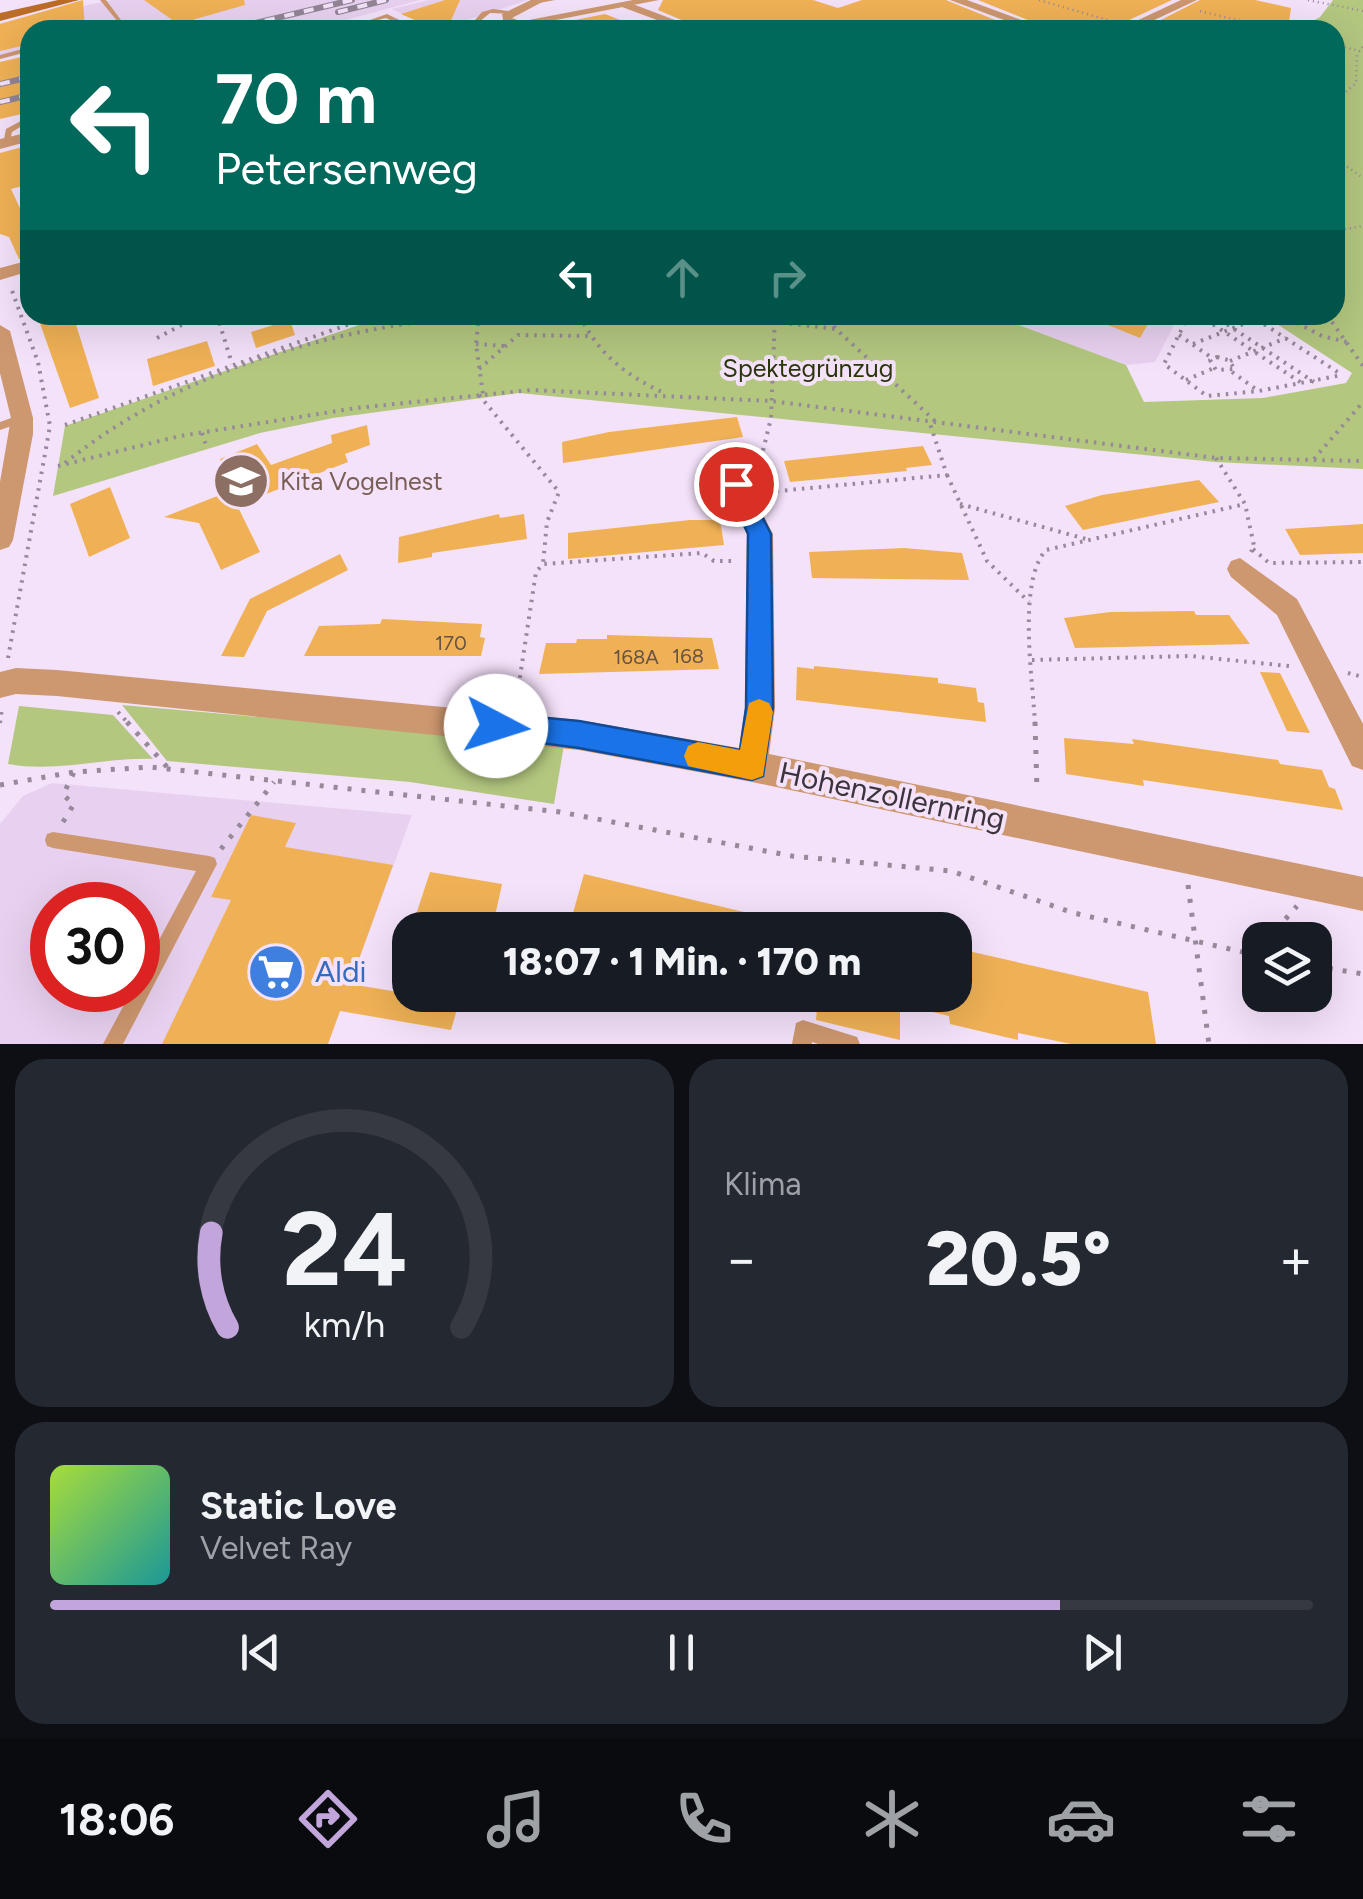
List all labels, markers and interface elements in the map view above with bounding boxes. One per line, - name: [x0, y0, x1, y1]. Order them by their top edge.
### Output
- text: 70 m: [215, 56, 377, 141]
- icon: left: [50, 60, 180, 190]
- text: Petersenweg: [215, 141, 478, 195]
- icon: left: [550, 250, 605, 305]
- icon: ahead: [655, 250, 710, 305]
- icon: right: [760, 250, 815, 305]
- park label: Spektegrünzug: [723, 353, 893, 383]
- pin: [694, 442, 779, 527]
- school or university icon: Kita Vogelnest: [211, 451, 271, 511]
- icon: arrive: [709, 457, 764, 512]
- place label: Kita Vogelnest: [280, 466, 443, 496]
- house number: 170: [435, 631, 467, 655]
- house number: 168: [672, 644, 704, 668]
- house number: 168A: [613, 645, 659, 669]
- position arrow: [444, 674, 548, 778]
- street label: Hohenzollernring: [776, 754, 1008, 837]
- speed limit sign: 30: [30, 882, 160, 1012]
- map controls: [1242, 922, 1332, 1012]
- button: layers: [1242, 922, 1332, 1012]
- text: 18:07 · 1 Min. · 170 m: [503, 939, 861, 985]
- supermarket icon: Aldi: [246, 942, 306, 1002]
- place label: Aldi: [315, 953, 366, 990]
- text: Klima: [724, 1165, 802, 1203]
- text: 24: [281, 1186, 408, 1311]
- text: 20.5°: [926, 1214, 1111, 1304]
- text: −: [724, 1226, 758, 1292]
- text: +: [1279, 1226, 1313, 1292]
- text: km/h: [304, 1303, 385, 1346]
- text: Static Love: [200, 1483, 397, 1529]
- text: Velvet Ray: [200, 1529, 352, 1567]
- icon: previous: [233, 1625, 288, 1680]
- icon: pause: [654, 1625, 709, 1680]
- icon: next: [1075, 1625, 1130, 1680]
- icon: directions: [293, 1784, 363, 1854]
- icon: music: [481, 1784, 551, 1854]
- icon: phone: [669, 1784, 739, 1854]
- icon: climate: [857, 1784, 927, 1854]
- icon: car: [1046, 1784, 1116, 1854]
- icon: filters: [1234, 1784, 1304, 1854]
- text: 18:06: [59, 1792, 174, 1846]

